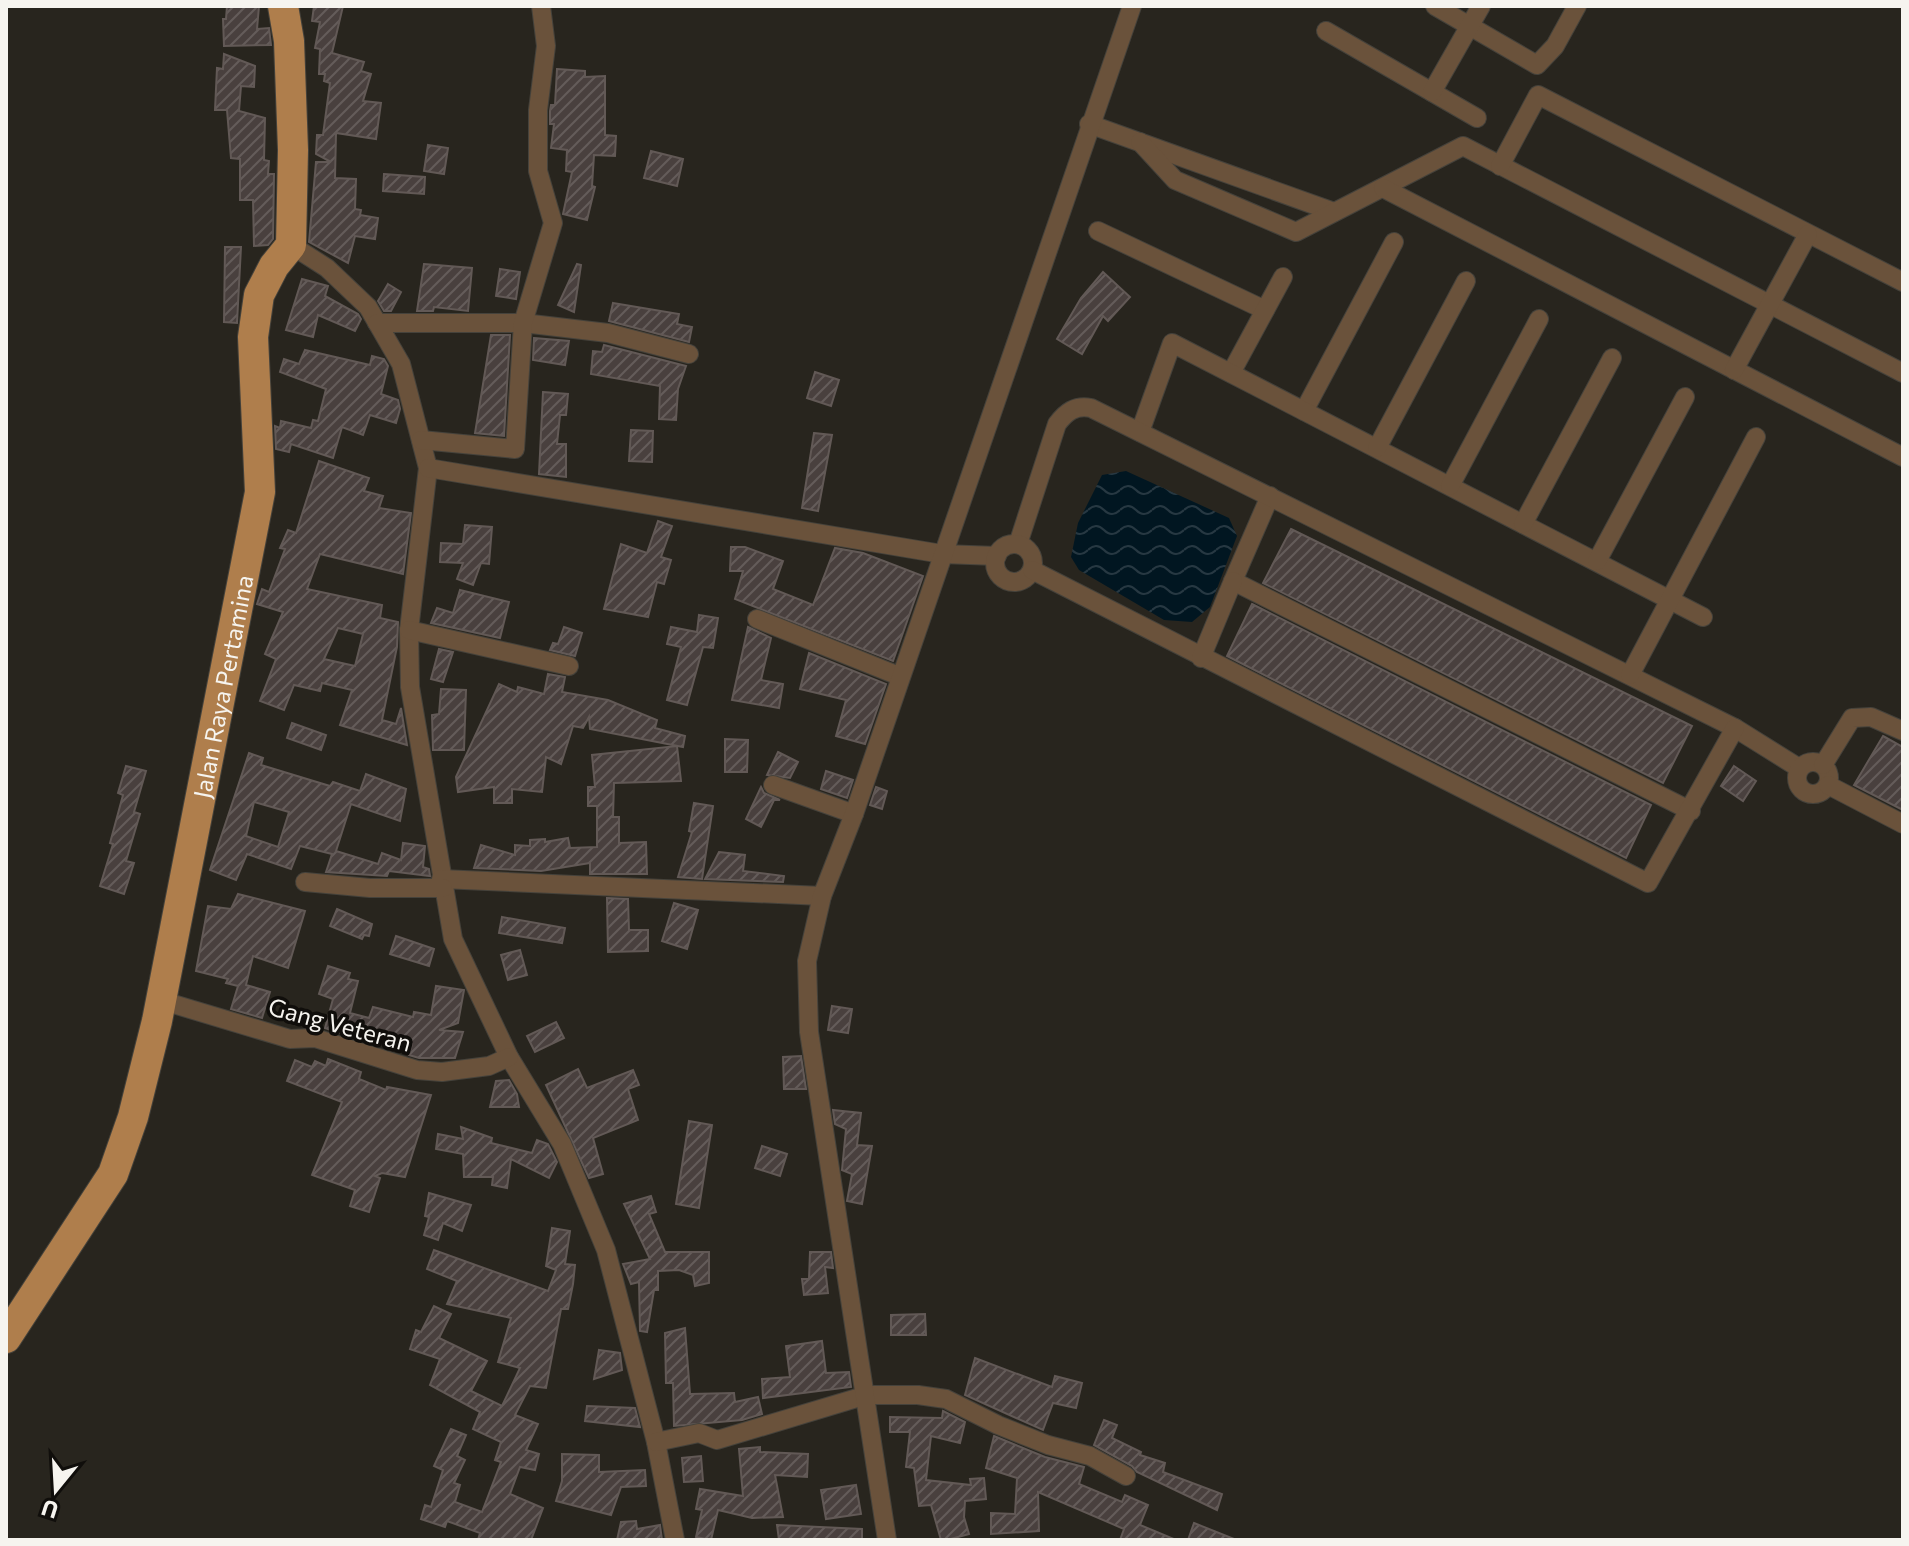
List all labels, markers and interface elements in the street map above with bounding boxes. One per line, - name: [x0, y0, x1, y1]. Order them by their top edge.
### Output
- street label: Jalan Raya Pertamina: [186, 572, 258, 801]
- street label: Gang Veteran: [265, 991, 415, 1057]
- north arrow: [16, 1450, 96, 1530]
- text: U: [38, 1494, 61, 1525]

